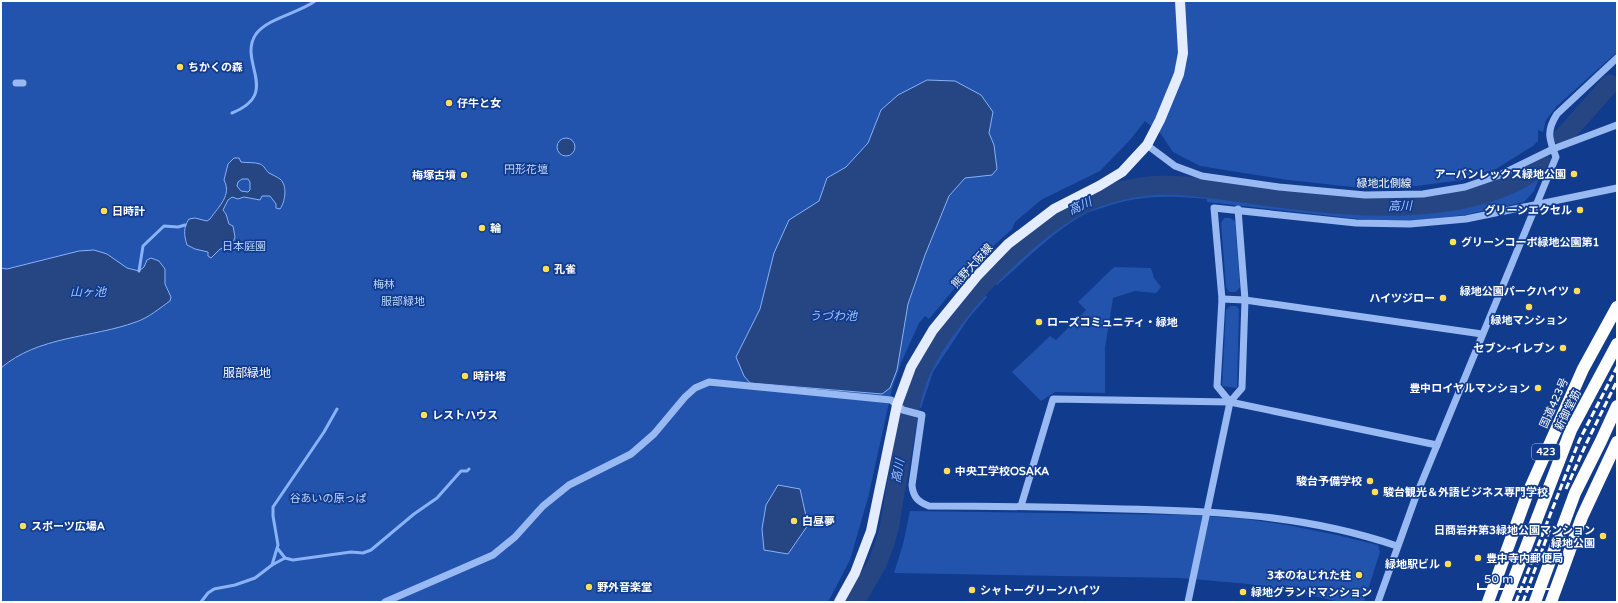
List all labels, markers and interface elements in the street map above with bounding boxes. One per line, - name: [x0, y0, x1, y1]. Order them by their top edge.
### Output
- place label: ちかくの森: [188, 61, 243, 74]
- marker: ちかくの森: [175, 62, 185, 72]
- place label: 仔牛と女: [457, 97, 501, 110]
- marker: 仔牛と女: [444, 98, 454, 108]
- park label: 円形花壇: [504, 163, 548, 176]
- place label: アーバンレックス緑地公園: [1435, 168, 1566, 181]
- place label: 梅塚古墳: [412, 169, 456, 182]
- marker: アーバンレックス緑地公園: [1569, 169, 1579, 179]
- marker: 梅塚古墳: [459, 170, 469, 180]
- street label: 緑地北側線: [1357, 177, 1412, 190]
- water label: 高川: [1066, 194, 1096, 217]
- water label: 高川: [1388, 199, 1414, 213]
- place label: グリーンエクセル: [1485, 204, 1572, 217]
- place label: 日時計: [112, 205, 145, 218]
- marker: グリーンエクセル: [1575, 205, 1585, 215]
- marker: 日時計: [99, 206, 109, 216]
- place label: 輪: [490, 222, 502, 235]
- marker: 輪: [477, 223, 487, 233]
- place label: グリーンコーポ緑地公園第1: [1461, 236, 1599, 249]
- marker: グリーンコーポ緑地公園第1: [1448, 237, 1458, 247]
- park label: 日本庭園: [222, 240, 266, 253]
- street label: 熊野大阪線: [949, 241, 995, 291]
- place label: 孔雀: [554, 263, 576, 276]
- marker: 孔雀: [541, 264, 551, 274]
- park label: 梅林: [373, 278, 395, 291]
- water label: 山ヶ池: [70, 285, 107, 299]
- place label: 緑地公園パークハイツ: [1460, 285, 1569, 298]
- marker: 緑地公園パークハイツ: [1572, 286, 1582, 296]
- place label: ハイツジロー: [1369, 292, 1435, 305]
- marker: ハイツジロー: [1438, 293, 1448, 303]
- park label: 服部緑地: [381, 295, 425, 308]
- marker: 緑地マンション: [1524, 302, 1534, 312]
- water label: うづわ池: [809, 309, 858, 323]
- place label: 緑地マンション: [1491, 314, 1568, 327]
- place label: ローズコミュニティ・緑地: [1047, 316, 1178, 329]
- marker: ローズコミュニティ・緑地: [1034, 317, 1044, 327]
- place label: セブン-イレブン: [1474, 342, 1555, 355]
- marker: セブン-イレブン: [1558, 343, 1568, 353]
- district label: 服部緑地: [223, 366, 271, 380]
- place label: 時計塔: [473, 370, 506, 383]
- marker: 時計塔: [460, 371, 470, 381]
- street label: 国道423号: [1537, 376, 1571, 430]
- place label: 豊中ロイヤルマンション: [1409, 382, 1530, 395]
- marker: 豊中ロイヤルマンション: [1533, 383, 1543, 393]
- street label: 新御堂筋: [1552, 387, 1584, 433]
- place label: レストハウス: [432, 409, 498, 422]
- marker: レストハウス: [419, 410, 429, 420]
- road number: 423: [1532, 444, 1560, 460]
- water label: 高川: [889, 456, 907, 484]
- place label: 中央工学校OSAKA: [955, 465, 1049, 478]
- marker: 中央工学校OSAKA: [942, 466, 952, 476]
- place label: 駿台予備学校: [1296, 475, 1362, 488]
- marker: 駿台予備学校: [1365, 476, 1375, 486]
- place label: 駿台観光＆外語ビジネス専門学校: [1383, 486, 1548, 499]
- marker: 駿台観光＆外語ビジネス専門学校: [1370, 487, 1380, 497]
- park label: 谷あいの原っぱ: [290, 492, 367, 505]
- place label: 白昼夢: [802, 515, 835, 528]
- marker: 白昼夢: [789, 516, 799, 526]
- place label: スポーツ広場A: [31, 520, 105, 533]
- marker: スポーツ広場A: [18, 521, 28, 531]
- place label: 日商岩井第3緑地公園マンション 緑地公園: [1434, 524, 1595, 550]
- marker: 日商岩井第3緑地公園マンション 緑地公園: [1598, 531, 1608, 541]
- place label: 豊中寺内郵便局: [1486, 552, 1563, 565]
- marker: 豊中寺内郵便局: [1473, 553, 1483, 563]
- place label: 緑地駅ビル: [1385, 558, 1440, 571]
- marker: 緑地駅ビル: [1443, 559, 1453, 569]
- scale bar: [1478, 565, 1558, 591]
- place label: 3本のねじれた柱: [1267, 569, 1351, 582]
- marker: 3本のねじれた柱: [1354, 570, 1364, 580]
- text: 50 m: [1484, 572, 1513, 586]
- place label: 野外音楽堂: [597, 581, 652, 594]
- marker: 野外音楽堂: [584, 582, 594, 592]
- place label: シャトーグリーンハイツ: [980, 584, 1100, 597]
- marker: シャトーグリーンハイツ: [967, 585, 977, 595]
- place label: 緑地グランドマンション: [1251, 586, 1372, 599]
- marker: 緑地グランドマンション: [1238, 587, 1248, 597]

